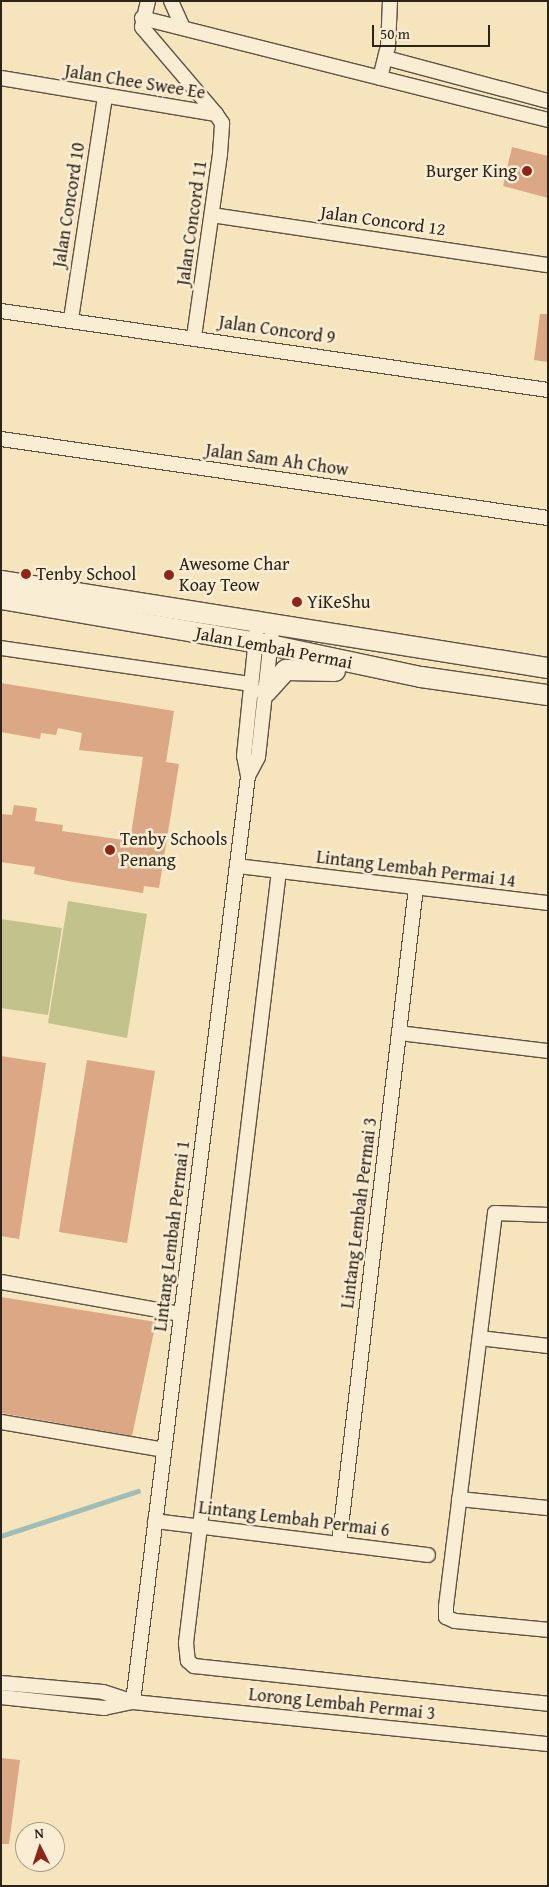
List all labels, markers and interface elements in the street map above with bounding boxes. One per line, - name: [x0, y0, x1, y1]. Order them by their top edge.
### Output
- scale bar: [374, 15, 492, 47]
- text: 50 m: [380, 23, 410, 44]
- street label: Jalan Chee Swee Ee: [63, 60, 207, 104]
- street label: Jalan Concord 10: [48, 141, 90, 269]
- street label: Jalan Concord 11: [173, 159, 211, 287]
- place label: Burger King: [426, 160, 517, 182]
- marker: Burger King: [521, 165, 533, 177]
- street label: Jalan Concord 12: [319, 202, 447, 240]
- street label: Jalan Concord 9: [217, 311, 337, 349]
- street label: Jalan Sam Ah Chow: [204, 439, 350, 481]
- place label: Awesome Char Koay Teow: [179, 554, 289, 596]
- place label: Tenby School: [36, 563, 136, 585]
- marker: Tenby School: [20, 568, 32, 580]
- marker: Awesome Char Koay Teow: [163, 569, 175, 581]
- place label: YiKeShu: [307, 591, 371, 613]
- marker: YiKeShu: [291, 596, 303, 608]
- street label: Jalan Lembah Permai: [194, 622, 354, 674]
- place label: Tenby Schools Penang: [120, 829, 227, 872]
- marker: Tenby Schools Penang: [104, 844, 116, 856]
- street label: Lintang Lembah Permai 14: [315, 846, 517, 892]
- street label: Lintang Lembah Permai 3: [337, 1116, 381, 1310]
- street label: Lintang Lembah Permai 1: [150, 1139, 194, 1333]
- street label: Lintang Lembah Permai 6: [197, 1497, 391, 1541]
- street label: Lorong Lembah Permai 3: [248, 1683, 436, 1725]
- north arrow: [15, 1822, 65, 1872]
- text: N: [34, 1823, 44, 1843]

